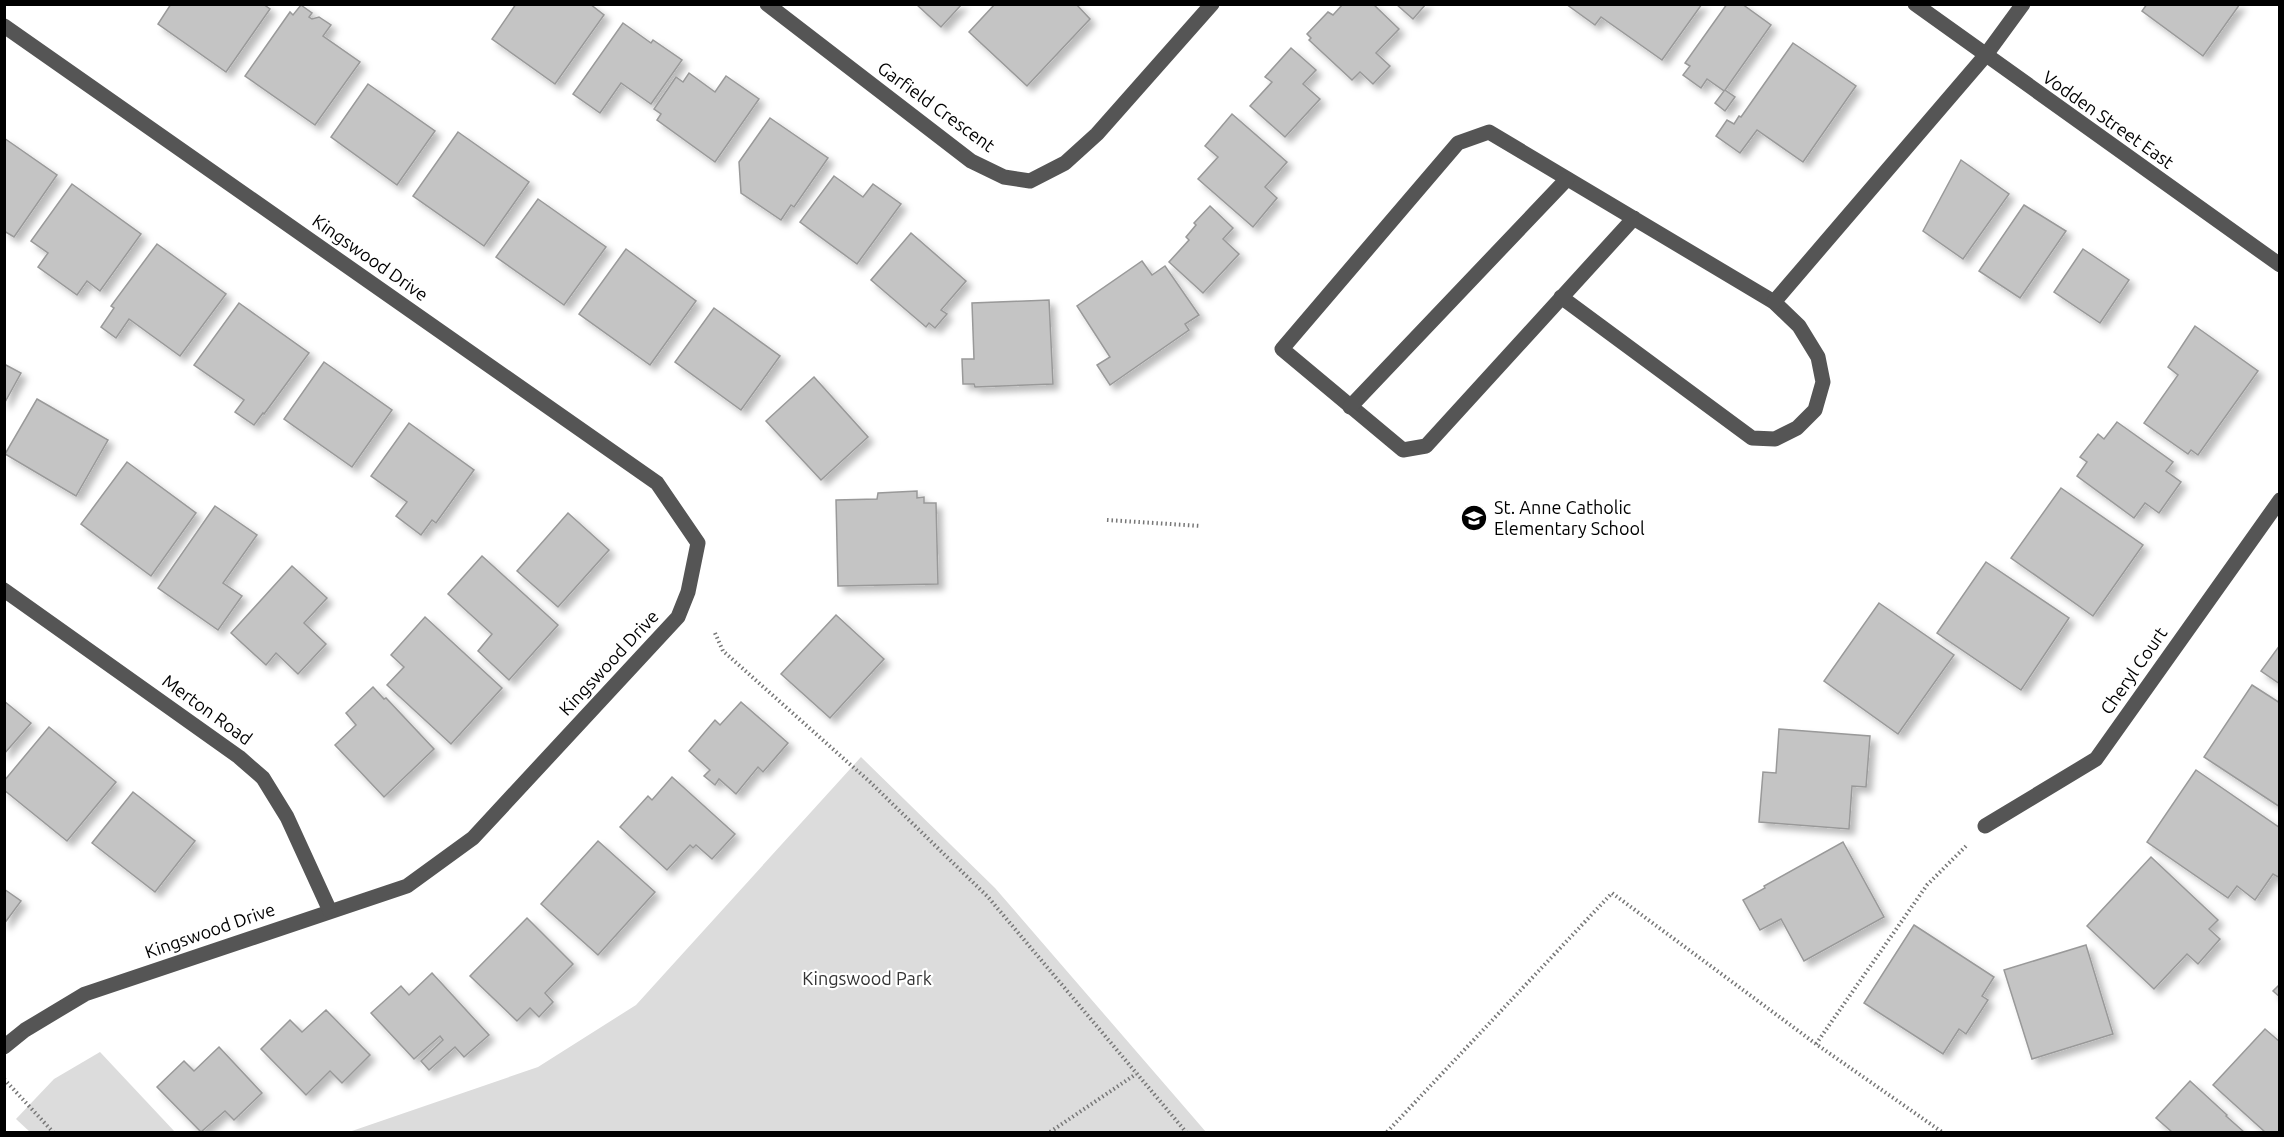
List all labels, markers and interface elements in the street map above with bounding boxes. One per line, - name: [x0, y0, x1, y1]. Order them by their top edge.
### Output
- street label: Garfield Crescent: [874, 57, 999, 155]
- street label: Vodden Street East: [2039, 66, 2178, 172]
- street label: Kingswood Drive: [309, 210, 432, 304]
- place label: St. Anne Catholic Elementary School: [1494, 497, 1645, 538]
- school or university icon: St. Anne Catholic Elementary School: [1459, 503, 1489, 533]
- street label: Kingswood Drive: [554, 606, 662, 719]
- street label: Cheryl Court: [2096, 623, 2171, 718]
- street label: Merton Road: [159, 670, 256, 748]
- street label: Kingswood Drive: [142, 898, 277, 962]
- park label: Kingswood Park: [802, 968, 932, 988]

